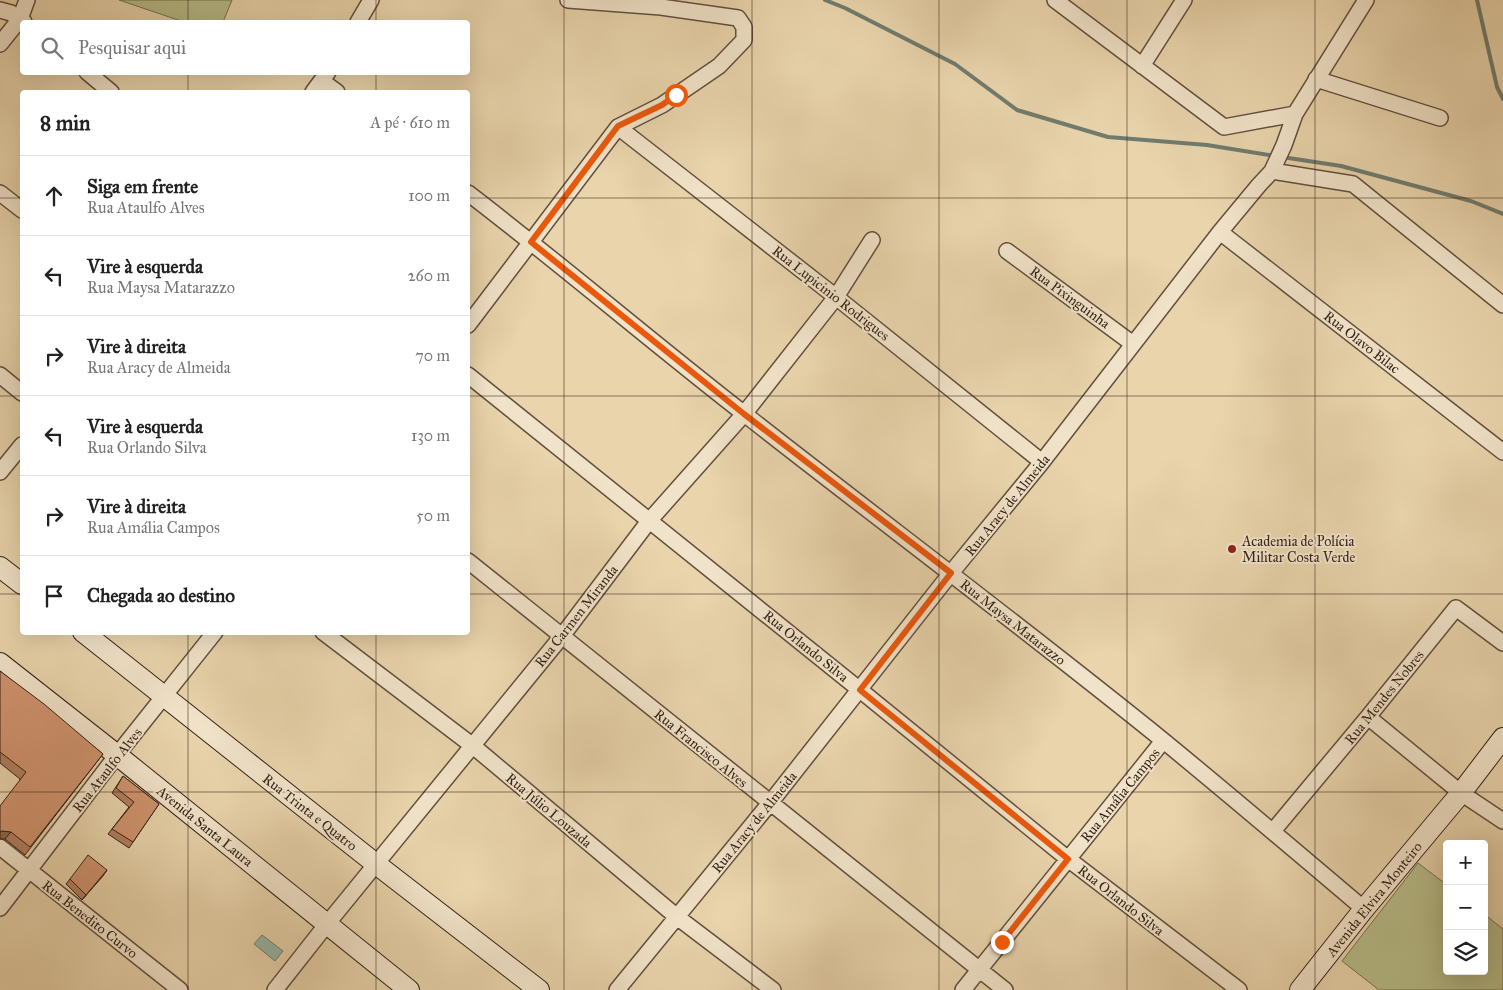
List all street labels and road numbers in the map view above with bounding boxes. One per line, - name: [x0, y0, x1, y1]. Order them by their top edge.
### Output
- street label: Rua Lupicinio Rodrigues: [769, 242, 893, 344]
- street label: Rua Pixinguinha: [1026, 263, 1113, 332]
- street label: Rua Olavo Bilac: [1320, 307, 1403, 377]
- street label: Rua Aracy de Almeida: [961, 451, 1054, 559]
- street label: Rua Carmen Miranda: [531, 562, 622, 671]
- street label: Rua Maysa Matarazzo: [956, 576, 1069, 669]
- street label: Rua Orlando Silva: [760, 607, 852, 686]
- street label: Rua Mendes Nobres: [1341, 647, 1428, 748]
- street label: Rua Francisco Alves: [651, 706, 751, 791]
- street label: Rua Ataulfo Alves: [69, 725, 146, 816]
- street label: Rua Amália Campos: [1077, 745, 1164, 846]
- street label: Rua Aracy de Almeida: [708, 768, 801, 876]
- street label: Rua Júlio Louzada: [502, 769, 595, 852]
- street label: Rua Trinta e Quatro: [259, 770, 360, 855]
- street label: Avenida Santa Laura: [152, 782, 256, 870]
- street label: Avenida Elvira Monteiro: [1322, 838, 1426, 961]
- street label: Rua Orlando Silva: [1074, 862, 1167, 939]
- street label: Rua Benedito Curvo: [38, 877, 141, 962]

